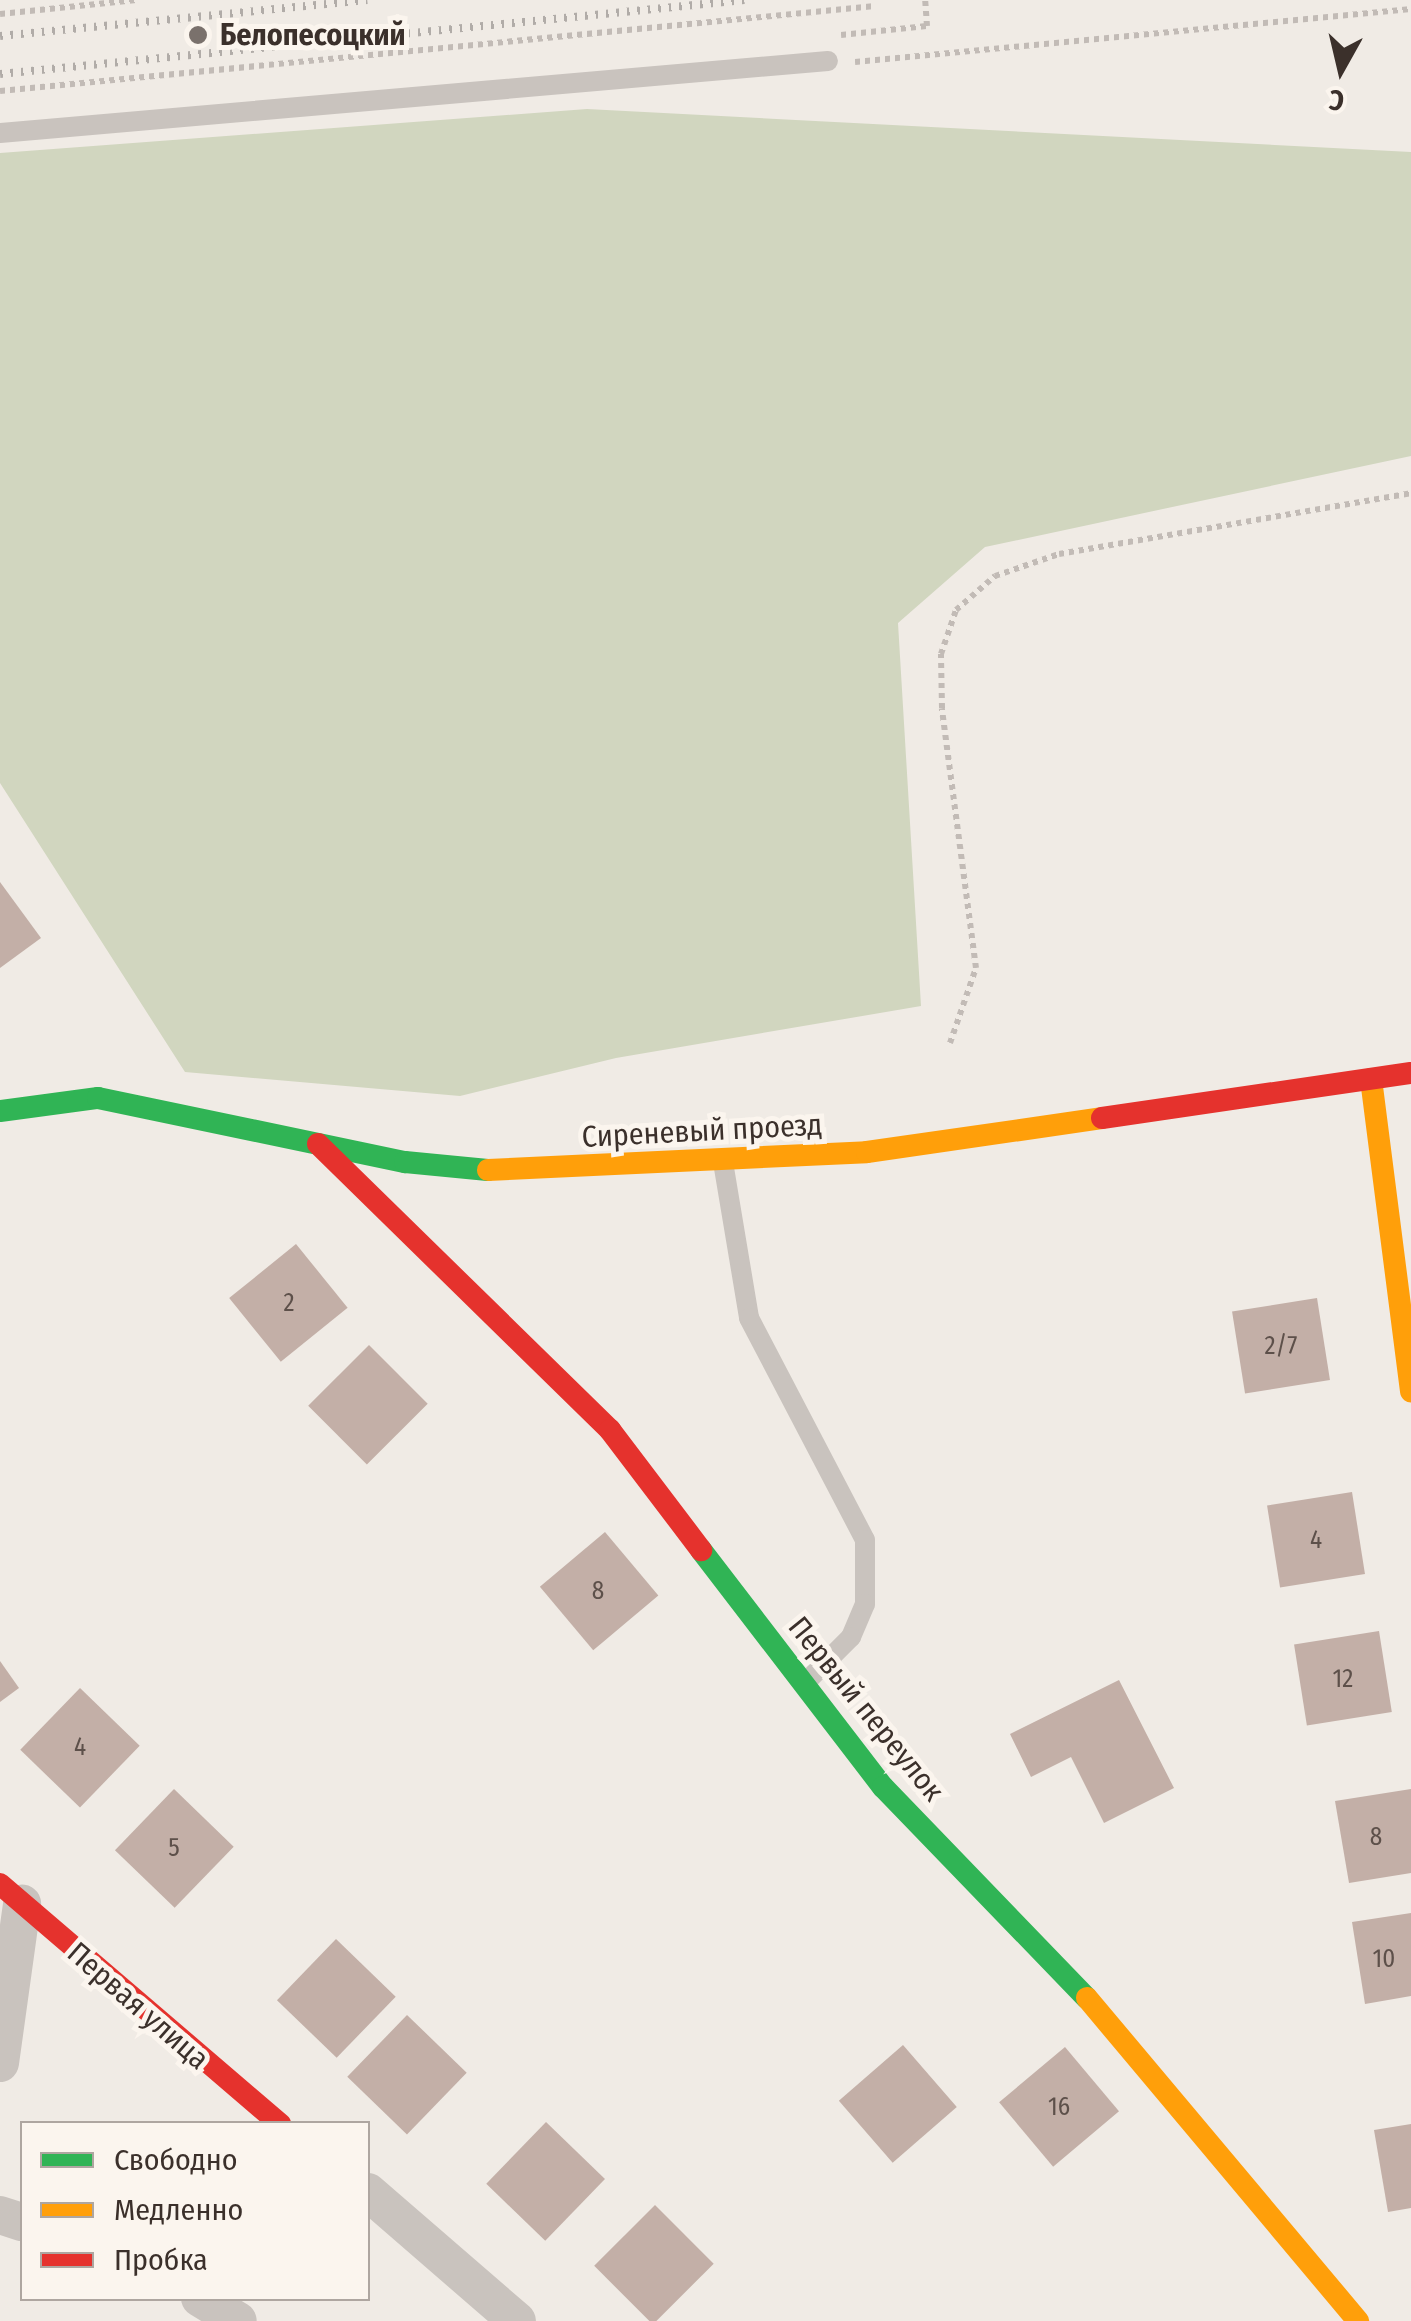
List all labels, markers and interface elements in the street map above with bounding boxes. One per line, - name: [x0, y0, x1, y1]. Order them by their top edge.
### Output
- place label: Белопесоцкий: [220, 17, 406, 53]
- north arrow: [1291, 20, 1391, 120]
- marker: Белопесоцкий: [185, 22, 211, 48]
- text: С: [1327, 83, 1346, 118]
- street label: Сиреневый проезд: [581, 1107, 823, 1155]
- house number: 2: [283, 1288, 295, 1318]
- house number: 2/7: [1265, 1331, 1297, 1361]
- house number: 4: [1310, 1525, 1322, 1555]
- house number: 8: [592, 1576, 604, 1606]
- street label: Первый переулок: [781, 1610, 951, 1808]
- house number: 12: [1333, 1664, 1353, 1694]
- house number: 4: [74, 1732, 86, 1762]
- house number: 8: [1370, 1822, 1382, 1852]
- house number: 5: [168, 1833, 180, 1863]
- street label: Первая улица: [60, 1935, 216, 2077]
- house number: 10: [1373, 1944, 1395, 1974]
- house number: 16: [1048, 2092, 1070, 2122]
- legend: [20, 2121, 370, 2301]
- text: Свободно: [114, 2142, 237, 2178]
- text: Медленно: [114, 2192, 243, 2228]
- text: Пробка: [114, 2242, 208, 2278]

